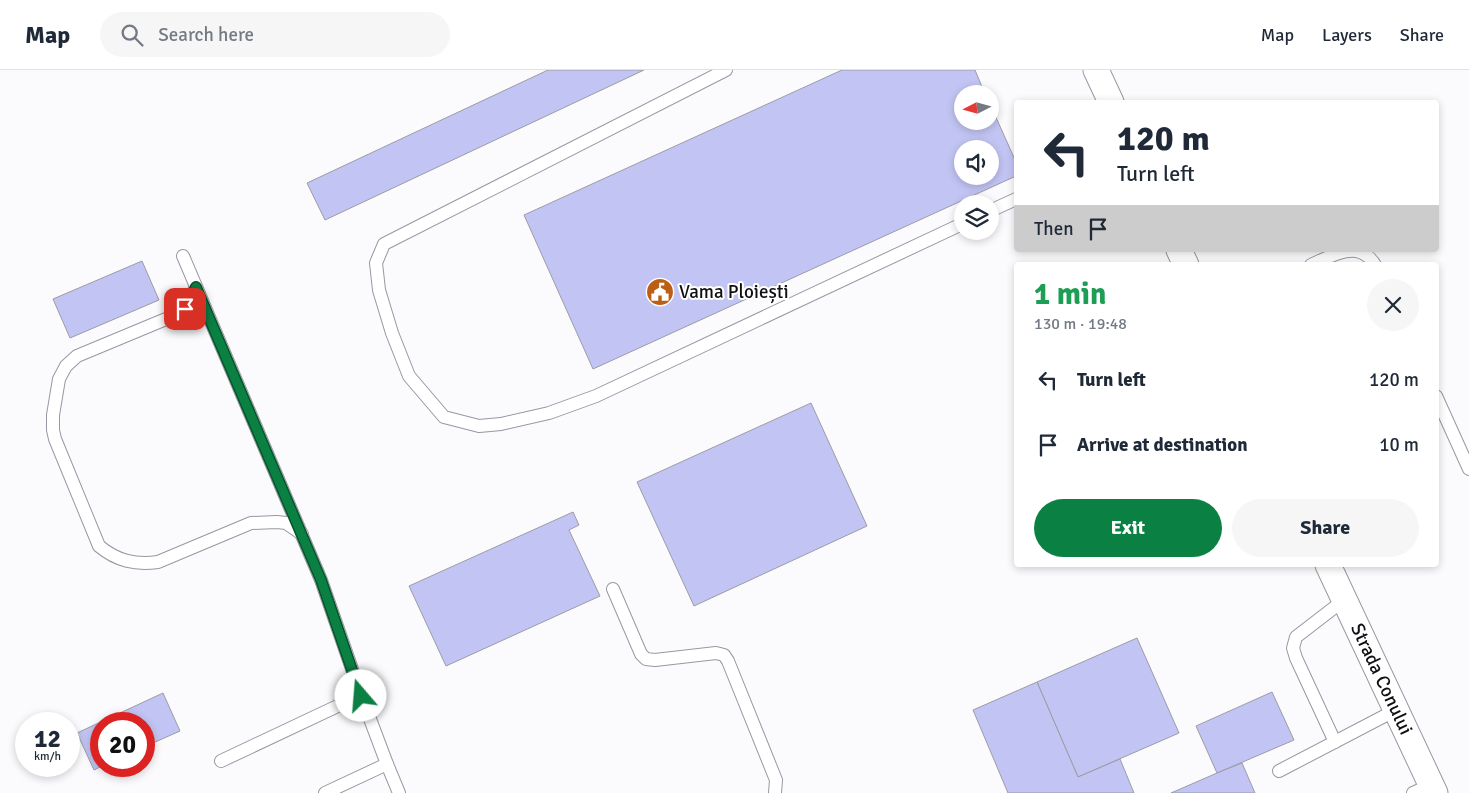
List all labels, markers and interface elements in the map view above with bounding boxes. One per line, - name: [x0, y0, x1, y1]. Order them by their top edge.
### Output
- search box: [100, 12, 450, 57]
- text: Map: [25, 20, 70, 50]
- icon: search: [118, 21, 146, 49]
- text: Search here: [158, 23, 254, 47]
- text: Map: [1261, 24, 1294, 46]
- text: Layers: [1322, 24, 1372, 46]
- text: Share: [1400, 24, 1444, 46]
- north arrow: [954, 85, 999, 130]
- map controls: [954, 85, 999, 240]
- text: 120 m: [1117, 117, 1210, 160]
- icon: left: [1034, 120, 1099, 185]
- button: sound: [954, 140, 999, 185]
- text: Turn left: [1117, 160, 1195, 187]
- button: layers: [954, 195, 999, 240]
- icon: arrive: [1084, 215, 1112, 243]
- text: Then: [1034, 217, 1074, 241]
- text: 1 min: [1034, 276, 1106, 313]
- public building icon: Vama Ploiești: [645, 277, 675, 307]
- button: close: [1367, 279, 1419, 331]
- place label: Vama Ploiești: [679, 280, 789, 304]
- pin: [164, 288, 206, 330]
- icon: arrive: [171, 295, 199, 323]
- text: 130 m · 19:48: [1034, 314, 1127, 334]
- icon: left: [1034, 366, 1062, 394]
- text: Turn left: [1077, 368, 1146, 392]
- text: 120 m: [1369, 368, 1419, 392]
- icon: arrive: [1034, 431, 1062, 459]
- text: Arrive at destination: [1077, 433, 1248, 457]
- text: 10 m: [1379, 433, 1419, 457]
- button: Exit: [1034, 499, 1222, 557]
- button: Share: [1232, 499, 1419, 557]
- street label: Strada Conului: [1345, 619, 1418, 739]
- position arrow: [334, 669, 386, 721]
- speed limit sign: 20: [90, 712, 155, 777]
- text: 12: [34, 723, 61, 754]
- text: km/h: [34, 749, 61, 764]

